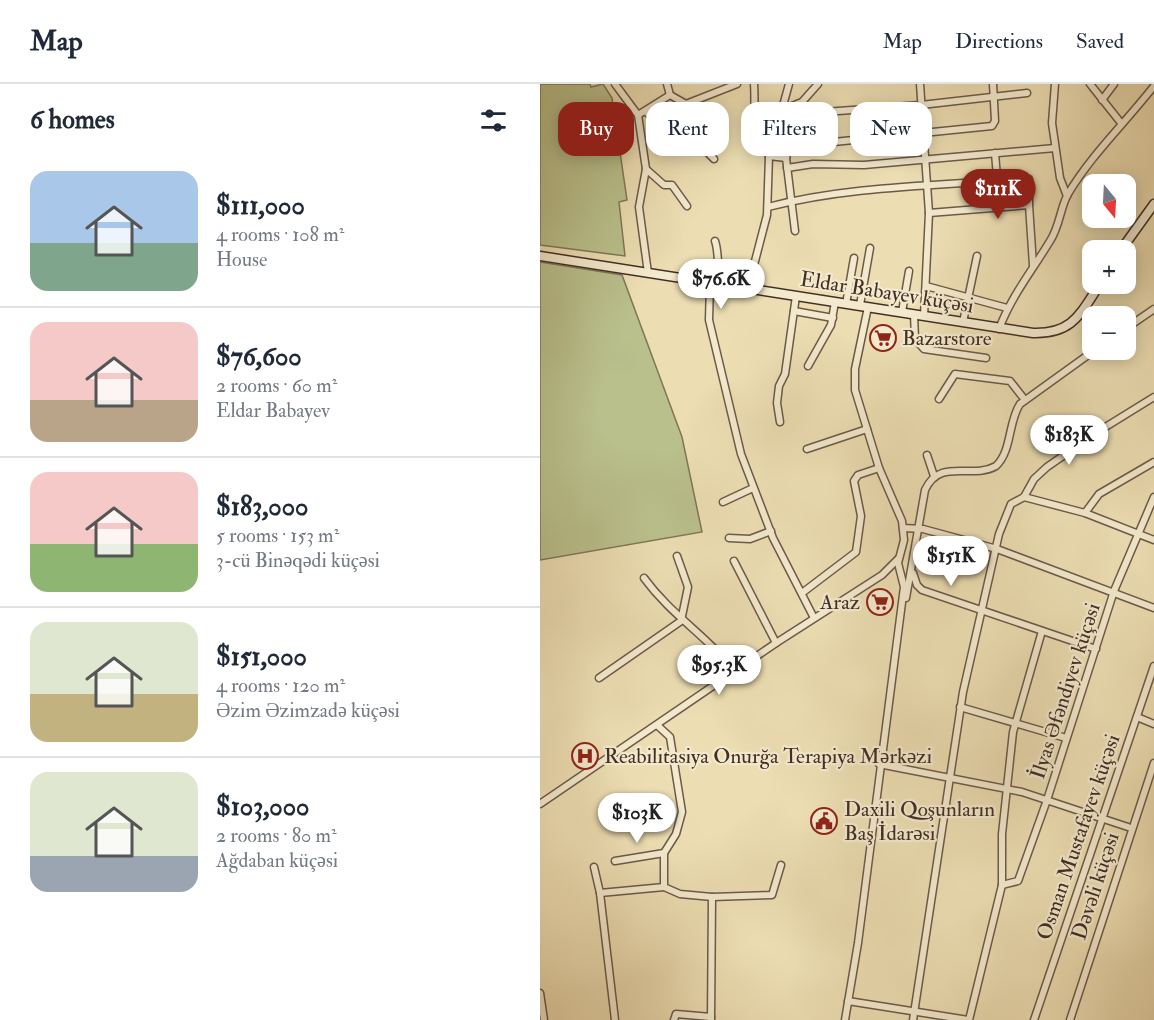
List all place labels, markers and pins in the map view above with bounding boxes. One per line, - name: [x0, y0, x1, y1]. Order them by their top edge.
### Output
- pin: $111K: [956, 169, 1040, 220]
- pin: $76.6K: [672, 259, 770, 310]
- supermarket icon: Bazarstore: [868, 323, 898, 353]
- place label: Bazarstore: [902, 325, 992, 352]
- pin: $183K: [1027, 415, 1111, 466]
- pin: $151K: [909, 536, 993, 587]
- supermarket icon: Araz: [865, 587, 895, 617]
- place label: Araz: [819, 589, 860, 616]
- pin: $95.3K: [670, 645, 768, 696]
- hospital icon: Reabilitasiya Onurğa Terapiya Mərkəzi: [570, 741, 600, 771]
- place label: Reabilitasiya Onurğa Terapiya Mərkəzi: [604, 743, 933, 770]
- pin: $103K: [595, 793, 679, 844]
- place label: Daxili Qoşunların Baş İdarəsi: [844, 796, 995, 847]
- public building icon: Daxili Qoşunların Baş İdarəsi: [809, 806, 839, 836]

